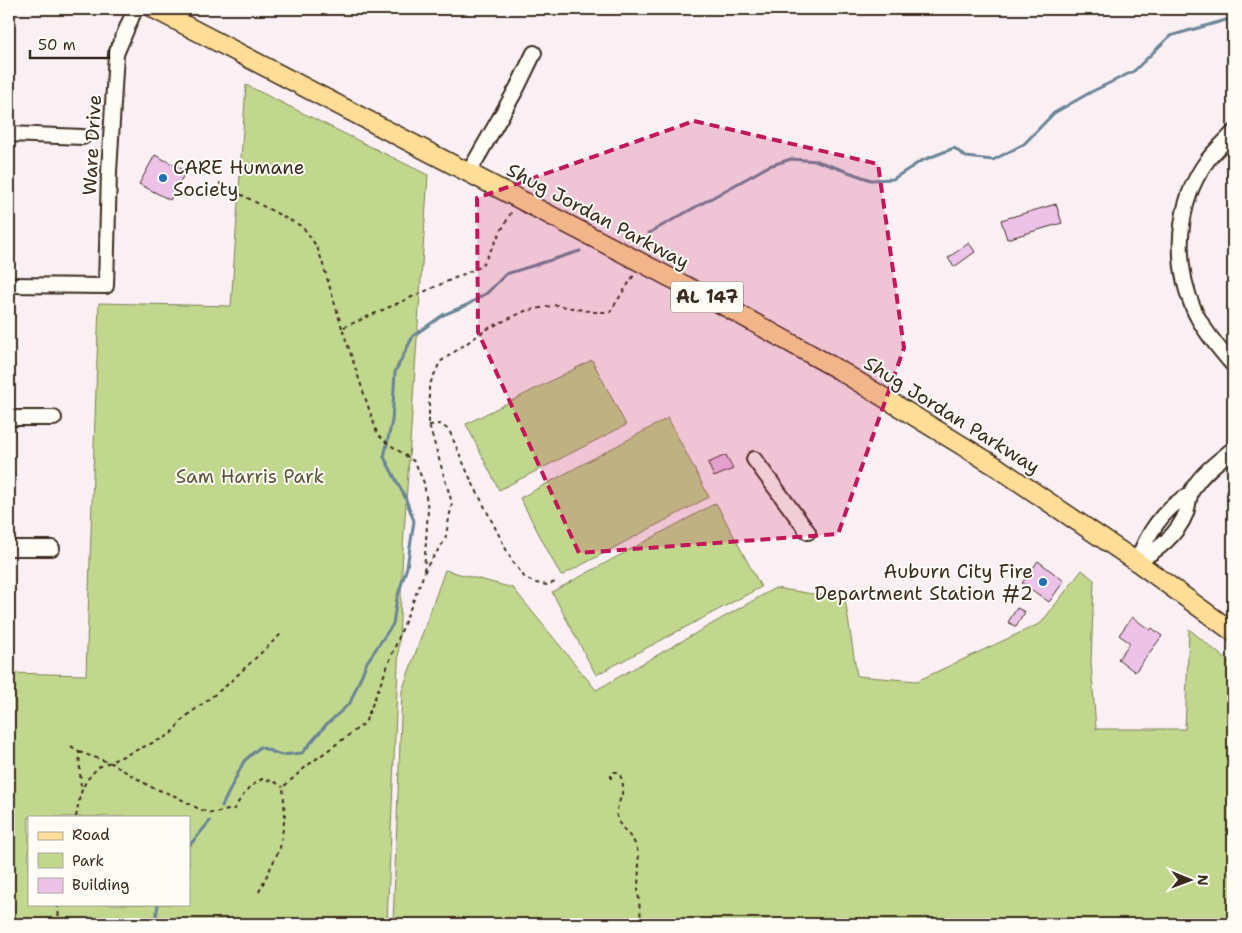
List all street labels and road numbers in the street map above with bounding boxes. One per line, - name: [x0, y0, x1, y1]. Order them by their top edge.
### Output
- street label: Ware Drive: [77, 94, 107, 196]
- street label: Shug Jordan Parkway: [503, 157, 693, 275]
- road number: AL 147: [671, 282, 743, 312]
- street label: Shug Jordan Parkway: [859, 351, 1045, 479]

